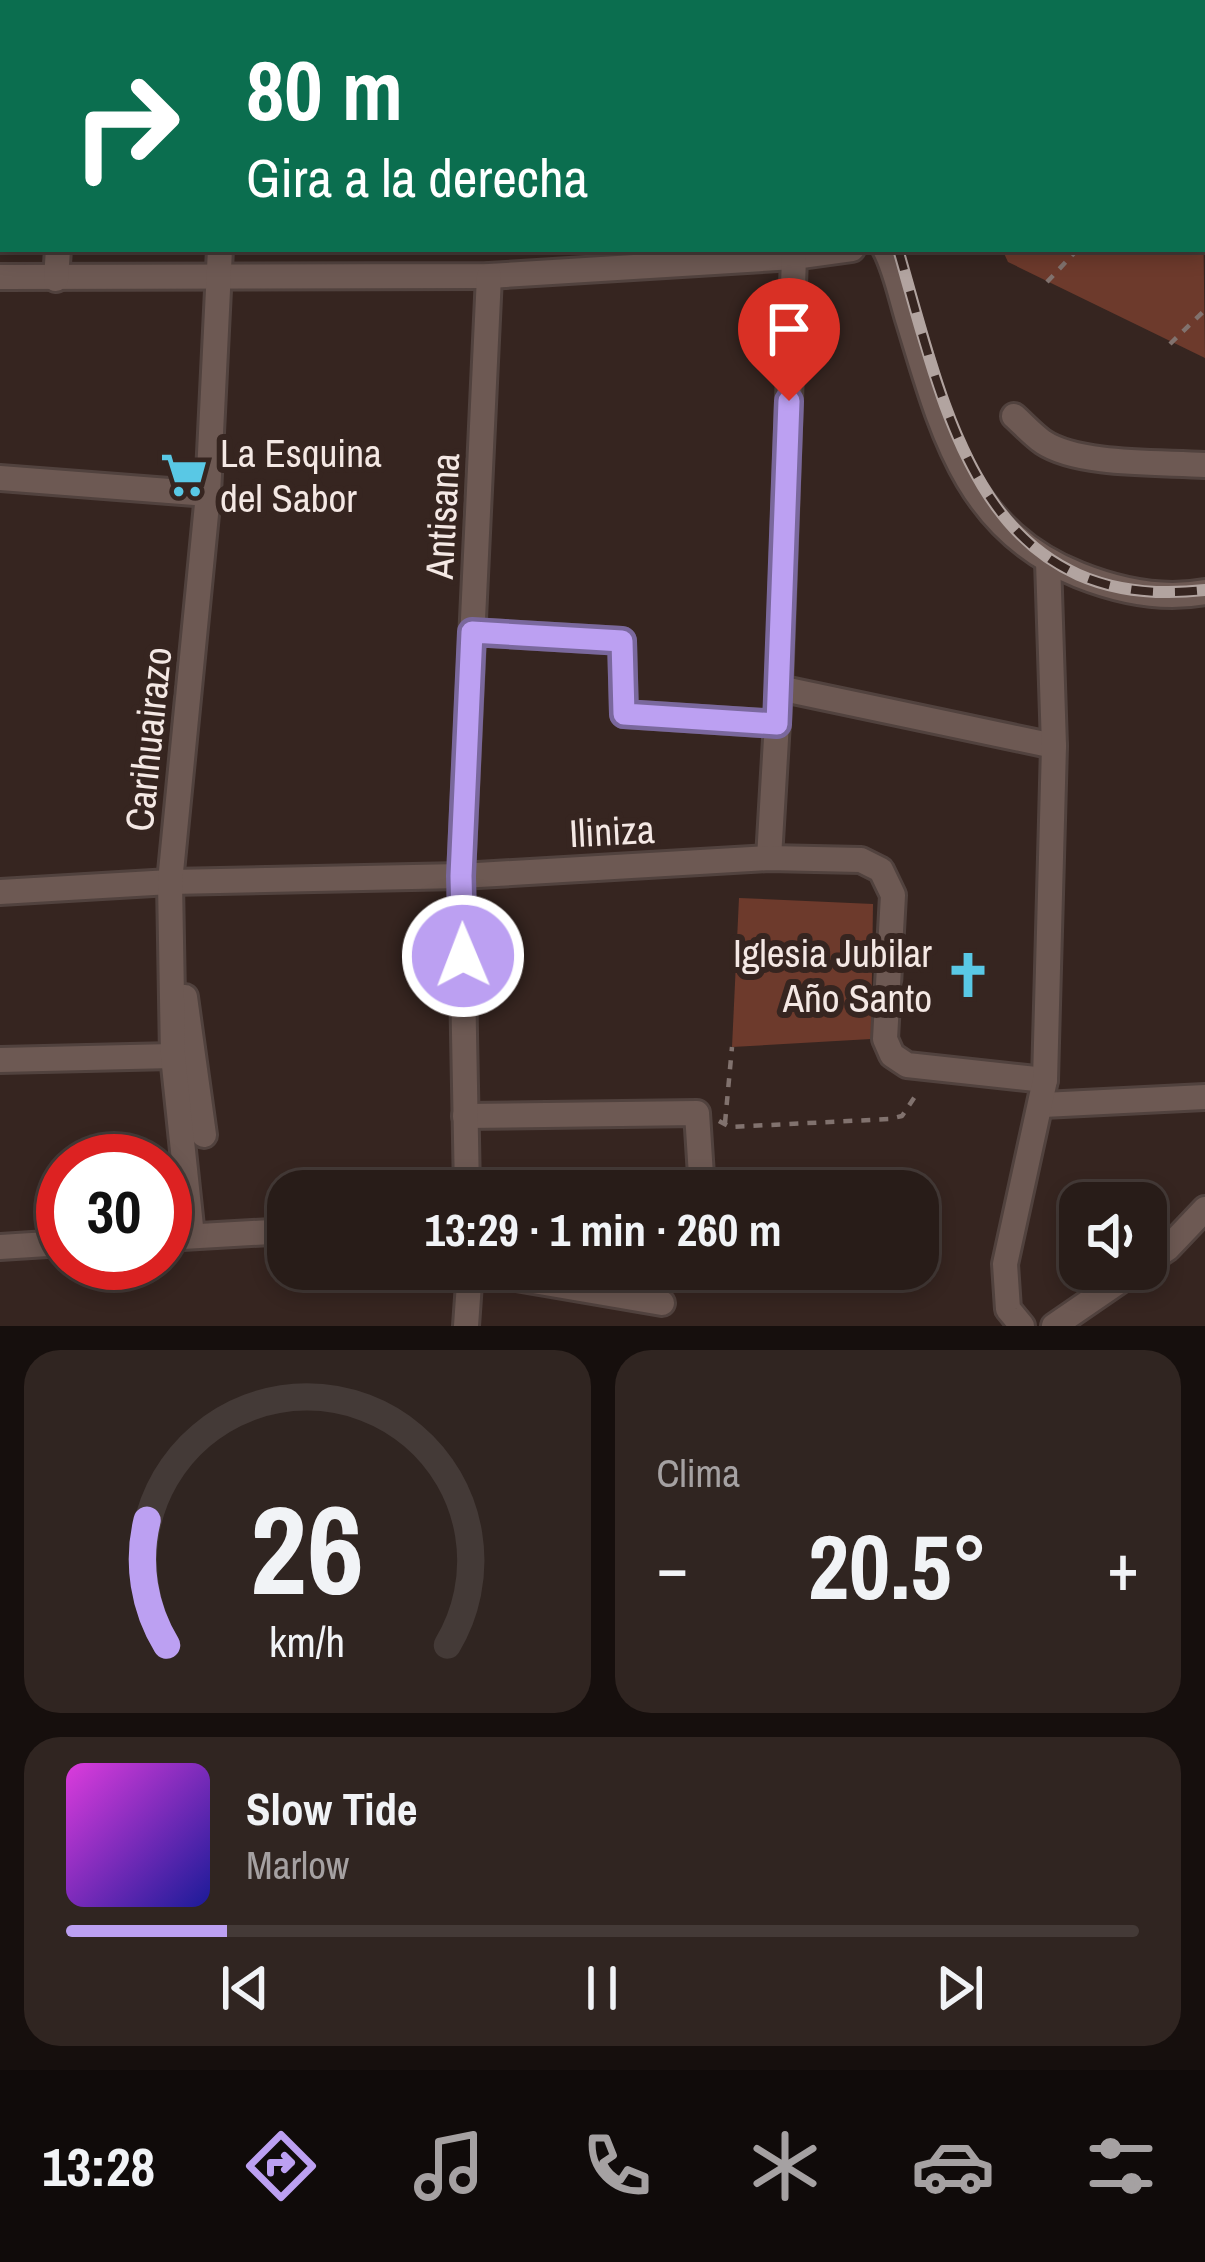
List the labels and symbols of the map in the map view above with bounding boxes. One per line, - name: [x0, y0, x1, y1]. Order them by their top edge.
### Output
- pin: [738, 278, 840, 401]
- place label: La Esquina del Sabor: [220, 427, 382, 524]
- supermarket icon: La Esquina del Sabor: [159, 450, 209, 500]
- street label: Antisana: [413, 451, 471, 581]
- street label: Carihuairazo: [112, 644, 184, 834]
- street label: Iliniza: [568, 803, 656, 859]
- position arrow: [400, 893, 526, 1019]
- place label: Iglesia Jubilar Año Santo: [733, 927, 932, 1024]
- church icon: Iglesia Jubilar Año Santo: [943, 950, 993, 1000]
- speed limit sign: 30: [36, 1134, 192, 1290]

